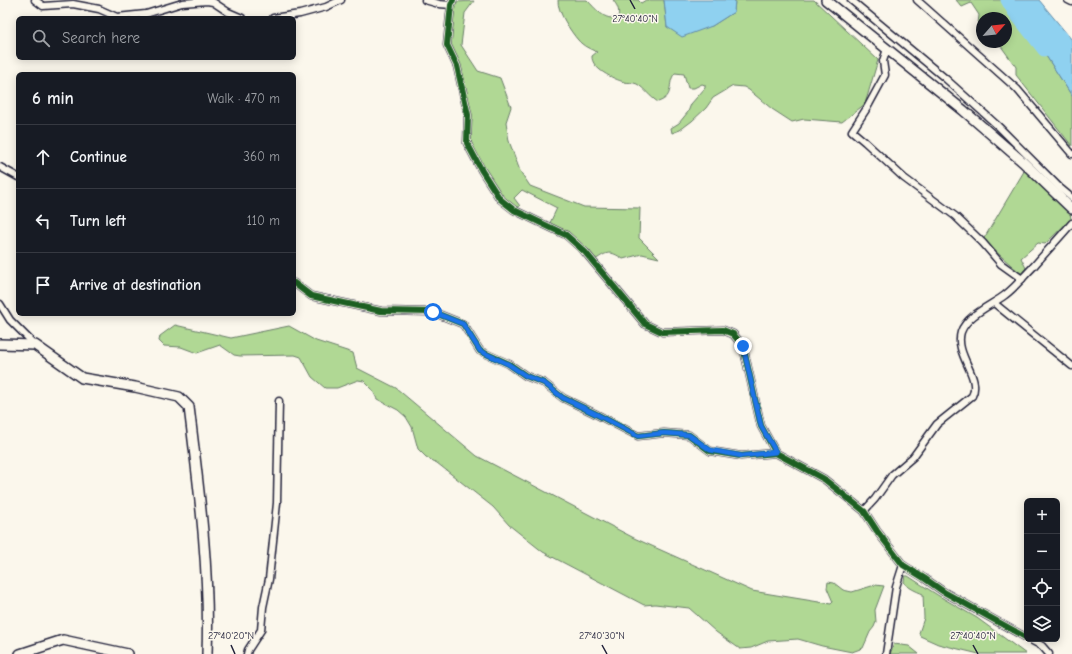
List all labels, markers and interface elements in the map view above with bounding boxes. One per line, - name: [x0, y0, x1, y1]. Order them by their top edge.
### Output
- north arrow: [976, 12, 1012, 48]
- text: 27°40'40"N: [612, 13, 658, 25]
- search box: [16, 16, 296, 60]
- icon: search: [30, 27, 52, 49]
- text: Search here: [62, 29, 140, 47]
- text: 6 min: [32, 89, 74, 108]
- text: Walk · 470 m: [207, 91, 280, 106]
- icon: ahead: [32, 146, 54, 168]
- text: Continue: [70, 148, 127, 166]
- text: 360 m: [243, 149, 280, 164]
- icon: left: [32, 210, 54, 232]
- text: Turn left: [70, 212, 126, 230]
- text: 110 m: [247, 213, 280, 228]
- icon: arrive: [32, 274, 54, 296]
- text: Arrive at destination: [70, 276, 201, 294]
- route start: [424, 303, 442, 321]
- route end: [734, 337, 752, 355]
- map controls: [1024, 498, 1060, 642]
- button: +: [1024, 498, 1060, 534]
- button: −: [1024, 534, 1060, 570]
- button: locate: [1024, 570, 1060, 606]
- button: layers: [1024, 606, 1060, 642]
- text: 27°40'20"N: [208, 630, 254, 642]
- text: 27°40'30"N: [579, 630, 625, 642]
- text: 27°40'40"N: [950, 630, 996, 642]

